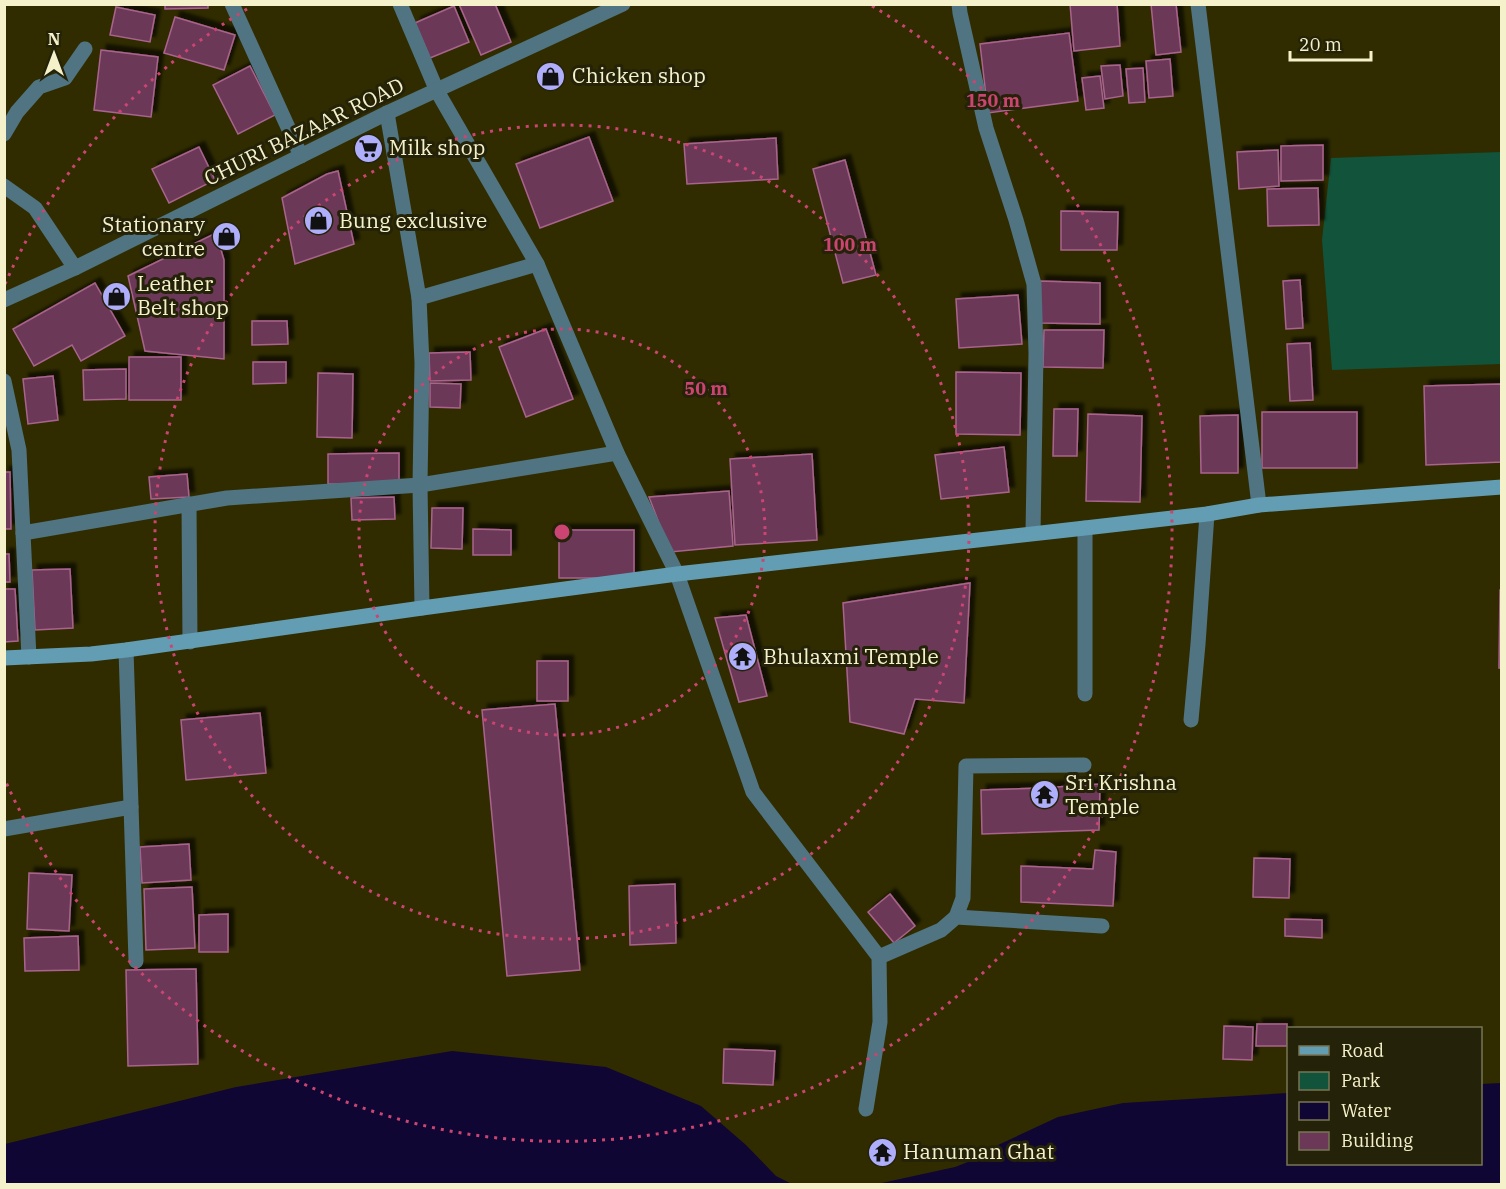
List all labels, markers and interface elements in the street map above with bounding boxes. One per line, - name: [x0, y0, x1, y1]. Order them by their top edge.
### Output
- north arrow: [24, 24, 84, 84]
- scale bar: [1290, 24, 1371, 62]
- text: N: [48, 29, 60, 49]
- text: 20 m: [1299, 33, 1342, 56]
- shop icon: Chicken shop: [535, 60, 567, 92]
- place label: Chicken shop: [572, 61, 706, 89]
- street label: CHURI BAZAAR ROAD: [199, 71, 408, 192]
- text: 150 m: [966, 89, 1021, 112]
- supermarket icon: Milk shop: [352, 132, 384, 164]
- place label: Milk shop: [389, 133, 485, 161]
- shop icon: Bung exclusive: [302, 205, 334, 237]
- place label: Bung exclusive: [339, 206, 487, 234]
- place label: Stationary centre: [102, 210, 206, 262]
- shop icon: Stationary centre: [210, 221, 242, 253]
- text: 100 m: [823, 233, 878, 256]
- place label: Leather Belt shop: [137, 269, 229, 321]
- shop icon: Leather Belt shop: [100, 280, 132, 312]
- text: 50 m: [684, 377, 728, 400]
- centre of rings: [552, 522, 572, 542]
- temple icon: Bhulaxmi Temple: [726, 641, 758, 673]
- place label: Bhulaxmi Temple: [763, 642, 939, 670]
- place label: Sri Krishna Temple: [1065, 768, 1177, 820]
- temple icon: Sri Krishna Temple: [1028, 779, 1060, 811]
- legend: [1287, 1027, 1482, 1165]
- text: Road: [1341, 1039, 1384, 1062]
- text: Park: [1341, 1069, 1381, 1092]
- text: Water: [1341, 1099, 1391, 1122]
- text: Building: [1341, 1129, 1413, 1152]
- temple icon: Hanuman Ghat: [866, 1136, 898, 1168]
- place label: Hanuman Ghat: [903, 1137, 1054, 1165]

